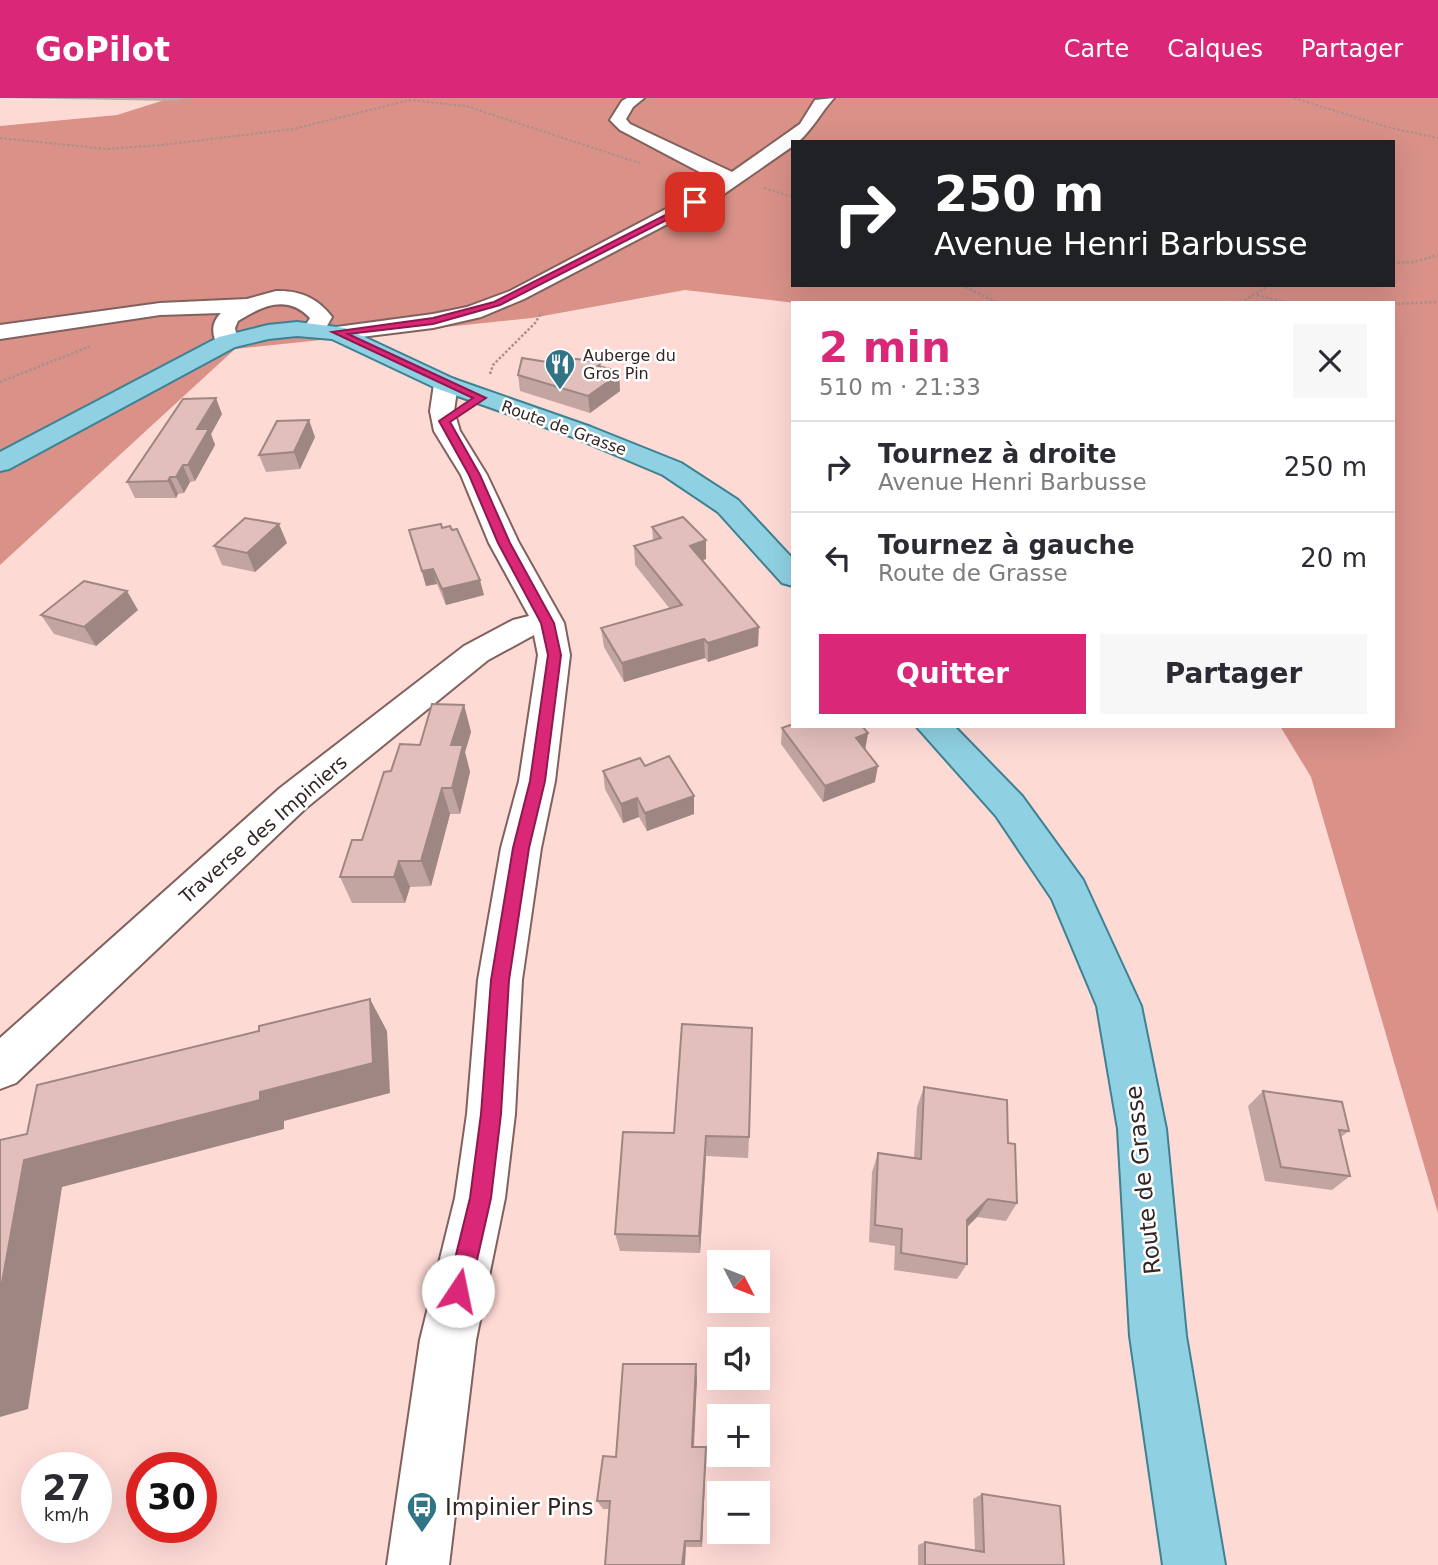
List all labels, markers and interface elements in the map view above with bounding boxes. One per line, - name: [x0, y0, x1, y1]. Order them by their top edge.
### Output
- text: GoPilot: [35, 30, 170, 69]
- text: Carte: [1064, 35, 1129, 63]
- text: Calques: [1167, 35, 1263, 63]
- text: Partager: [1301, 35, 1403, 63]
- text: 250 m: [934, 166, 1104, 223]
- icon: right: [819, 168, 910, 259]
- pin: [665, 172, 725, 232]
- icon: arrive: [676, 183, 714, 221]
- text: Avenue Henri Barbusse: [934, 225, 1308, 263]
- text: 2 min: [819, 323, 951, 372]
- button: close: [1293, 324, 1367, 398]
- place label: Auberge du Gros Pin: [583, 346, 676, 383]
- restaurant icon: Auberge du Gros Pin: [543, 347, 577, 391]
- text: 510 m · 21:33: [819, 374, 981, 400]
- street label: Route de Grasse: [499, 397, 629, 459]
- text: Tournez à droite: [878, 439, 1117, 469]
- icon: right: [819, 448, 857, 486]
- text: 250 m: [1284, 452, 1367, 482]
- text: Avenue Henri Barbusse: [878, 469, 1147, 495]
- text: Tournez à gauche: [878, 530, 1135, 560]
- icon: left: [819, 539, 857, 577]
- text: 20 m: [1300, 543, 1367, 573]
- text: Route de Grasse: [878, 560, 1068, 586]
- button: Quitter: [819, 634, 1086, 714]
- button: Partager: [1100, 634, 1367, 714]
- street label: Traverse des Impiniers: [174, 750, 351, 908]
- street label: Route de Grasse: [1120, 1084, 1166, 1276]
- north arrow: [707, 1250, 770, 1312]
- map controls: [707, 1250, 770, 1544]
- position arrow: [421, 1254, 495, 1328]
- button: sound: [707, 1327, 770, 1390]
- button: +: [707, 1404, 770, 1467]
- speed limit sign: 30: [126, 1452, 217, 1543]
- text: 27: [42, 1468, 91, 1508]
- button: −: [707, 1481, 770, 1544]
- bus stop icon: Impinier Pins: [405, 1490, 439, 1534]
- place label: Impinier Pins: [445, 1494, 593, 1520]
- text: km/h: [44, 1504, 89, 1525]

